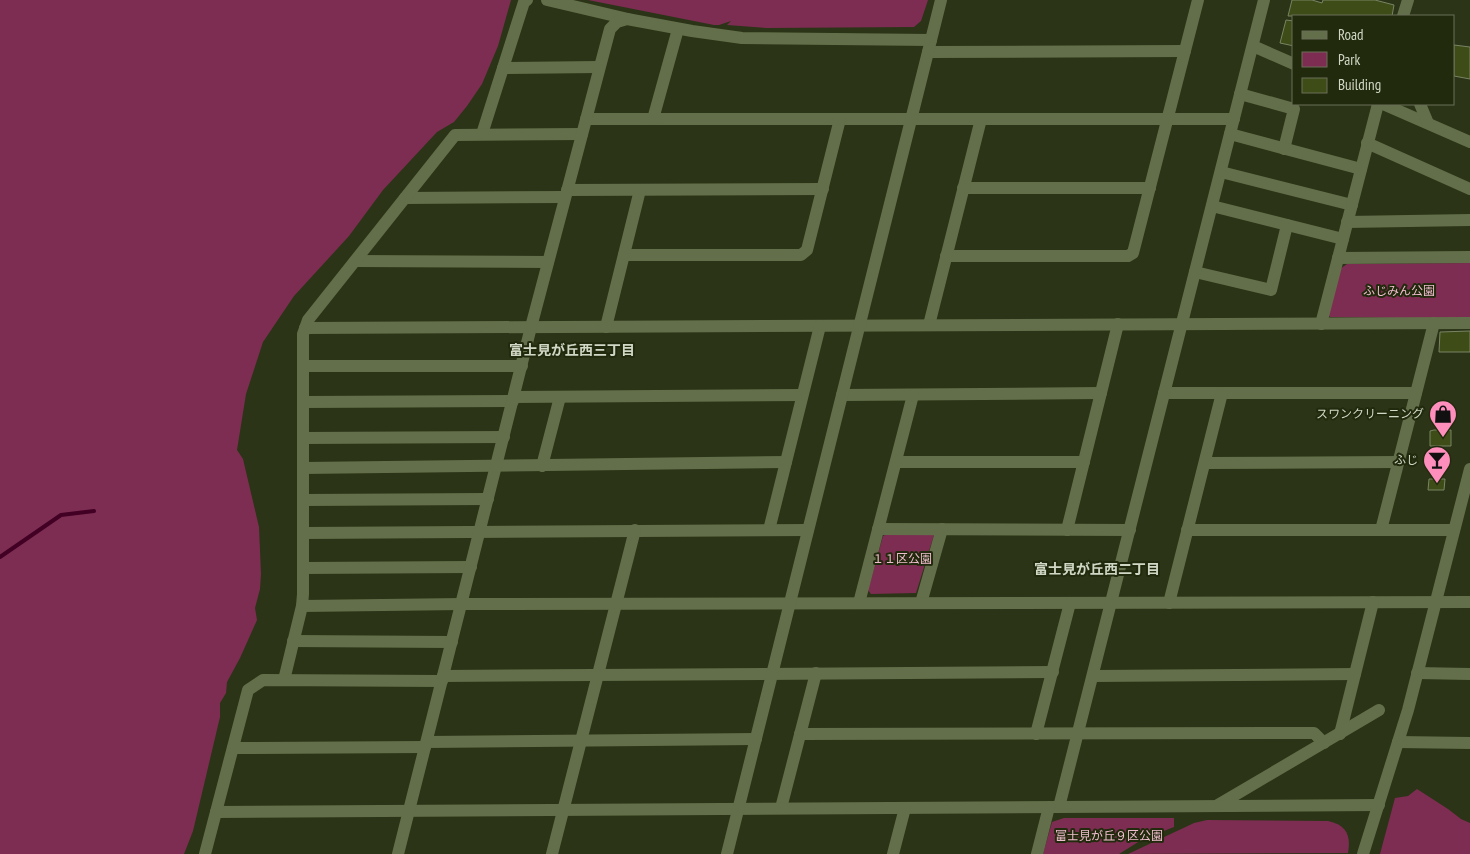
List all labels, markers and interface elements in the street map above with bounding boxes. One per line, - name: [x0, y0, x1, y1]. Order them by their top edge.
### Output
- legend: [1292, 15, 1455, 105]
- text: Road: [1338, 25, 1364, 44]
- text: Park: [1338, 50, 1360, 69]
- text: Building: [1338, 75, 1381, 94]
- park label: ふじみん公園: [1363, 283, 1435, 298]
- district label: 富士見が丘西三丁目: [509, 341, 635, 359]
- shop icon: スワンクリーニング: [1428, 399, 1458, 438]
- place label: スワンクリーニング: [1316, 406, 1424, 421]
- bar icon: ふじ: [1422, 445, 1452, 484]
- place label: ふじ: [1394, 452, 1418, 467]
- park label: １１区公園: [872, 551, 932, 566]
- district label: 富士見が丘西二丁目: [1034, 560, 1160, 578]
- park label: 富士見が丘９区公園: [1055, 828, 1163, 843]

